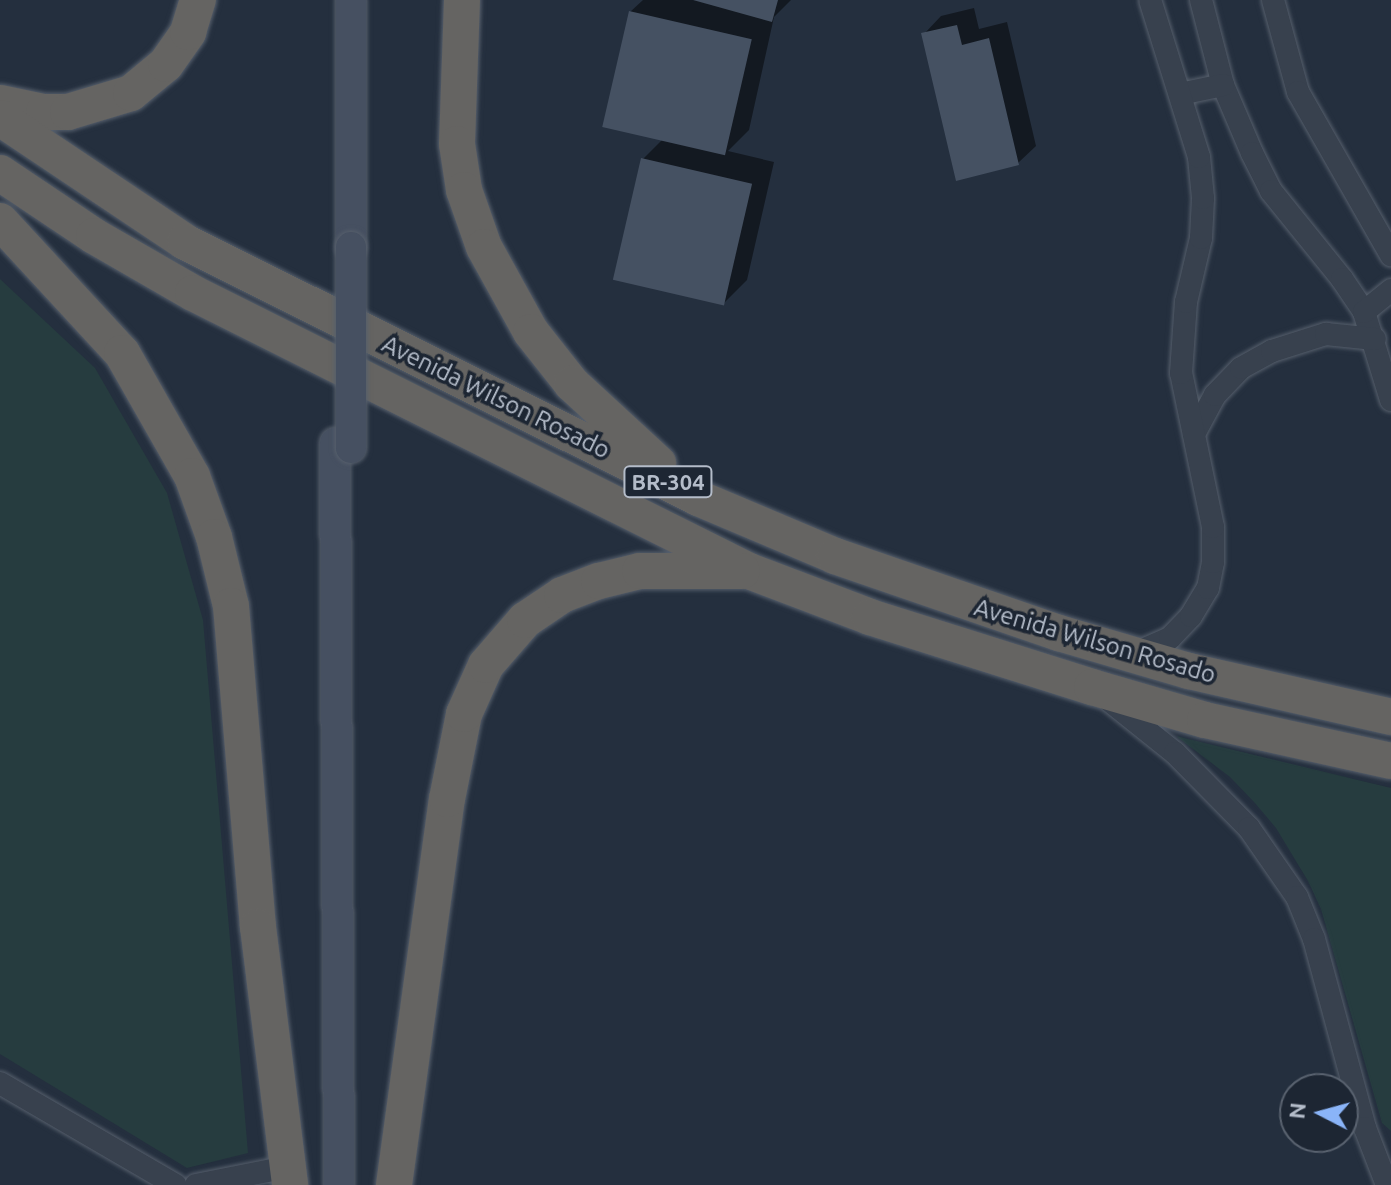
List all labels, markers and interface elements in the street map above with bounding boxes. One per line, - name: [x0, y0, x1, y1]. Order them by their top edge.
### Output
- street label: Avenida Wilson Rosado: [377, 329, 615, 465]
- road number: BR-304: [622, 464, 714, 500]
- street label: Avenida Wilson Rosado: [971, 593, 1219, 689]
- north arrow: [1279, 1073, 1359, 1153]
- text: N: [1283, 1101, 1310, 1120]

